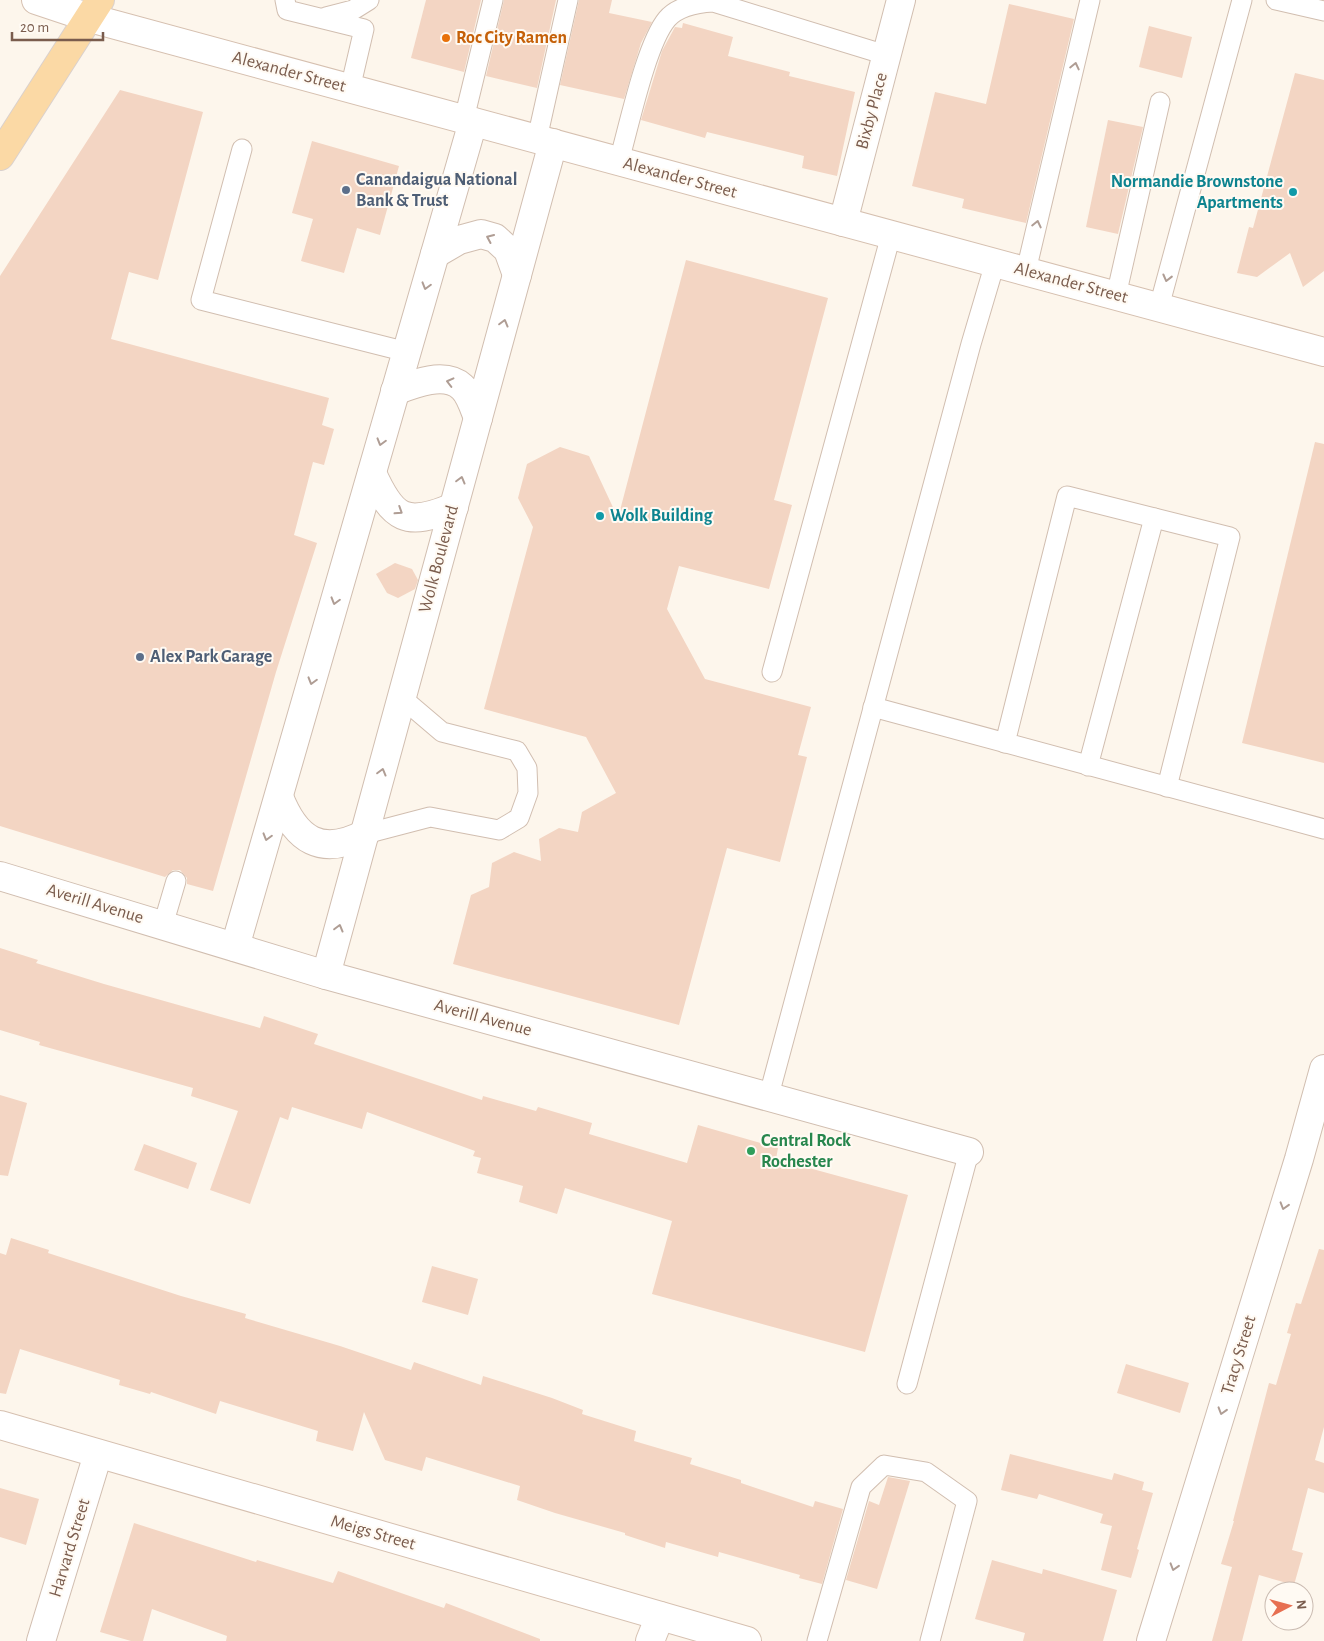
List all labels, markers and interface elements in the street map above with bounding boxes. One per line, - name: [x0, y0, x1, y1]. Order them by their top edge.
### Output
- scale bar: [12, 10, 104, 42]
- text: 20 m: [20, 20, 49, 35]
- place label: Roc City Ramen: [456, 29, 567, 47]
- marker: Roc City Ramen: [440, 32, 452, 44]
- street label: Alexander Street: [230, 48, 348, 96]
- one-way arrow: [1069, 62, 1079, 70]
- street label: Bixby Place: [853, 71, 891, 151]
- street label: Alexander Street: [621, 154, 739, 202]
- place label: Canandaigua National Bank & Trust: [356, 171, 517, 210]
- place label: Normandie Brownstone Apartments: [1111, 173, 1283, 212]
- marker: Canandaigua National Bank & Trust: [340, 184, 352, 196]
- marker: Normandie Brownstone Apartments: [1287, 186, 1299, 198]
- one-way arrow: [1031, 219, 1042, 228]
- one-way arrow: [486, 233, 495, 244]
- street label: Alexander Street: [1012, 259, 1130, 307]
- one-way arrow: [1162, 274, 1173, 283]
- one-way arrow: [421, 282, 431, 290]
- one-way arrow: [498, 320, 508, 328]
- one-way arrow: [445, 377, 454, 388]
- one-way arrow: [376, 438, 386, 446]
- one-way arrow: [455, 476, 466, 484]
- street label: Wolk Boulevard: [416, 503, 462, 615]
- one-way arrow: [394, 505, 403, 514]
- place label: Wolk Building: [610, 507, 714, 525]
- marker: Wolk Building: [594, 510, 606, 522]
- one-way arrow: [330, 597, 340, 605]
- place label: Alex Park Garage: [150, 648, 272, 666]
- marker: Alex Park Garage: [134, 651, 146, 663]
- one-way arrow: [307, 676, 317, 685]
- one-way arrow: [376, 768, 386, 776]
- one-way arrow: [262, 833, 272, 841]
- street label: Averill Avenue: [44, 881, 146, 927]
- one-way arrow: [333, 924, 344, 933]
- street label: Averill Avenue: [432, 996, 534, 1040]
- place label: Central Rock Rochester: [761, 1132, 851, 1171]
- marker: Central Rock Rochester: [745, 1145, 757, 1157]
- one-way arrow: [1280, 1201, 1290, 1209]
- street label: Tracy Street: [1218, 1313, 1260, 1397]
- one-way arrow: [1217, 1407, 1227, 1415]
- street label: Harvard Street: [46, 1496, 94, 1599]
- street label: Meigs Street: [329, 1512, 418, 1554]
- one-way arrow: [1170, 1562, 1180, 1570]
- north arrow: [1264, 1581, 1314, 1631]
- text: N: [1293, 1599, 1308, 1610]

